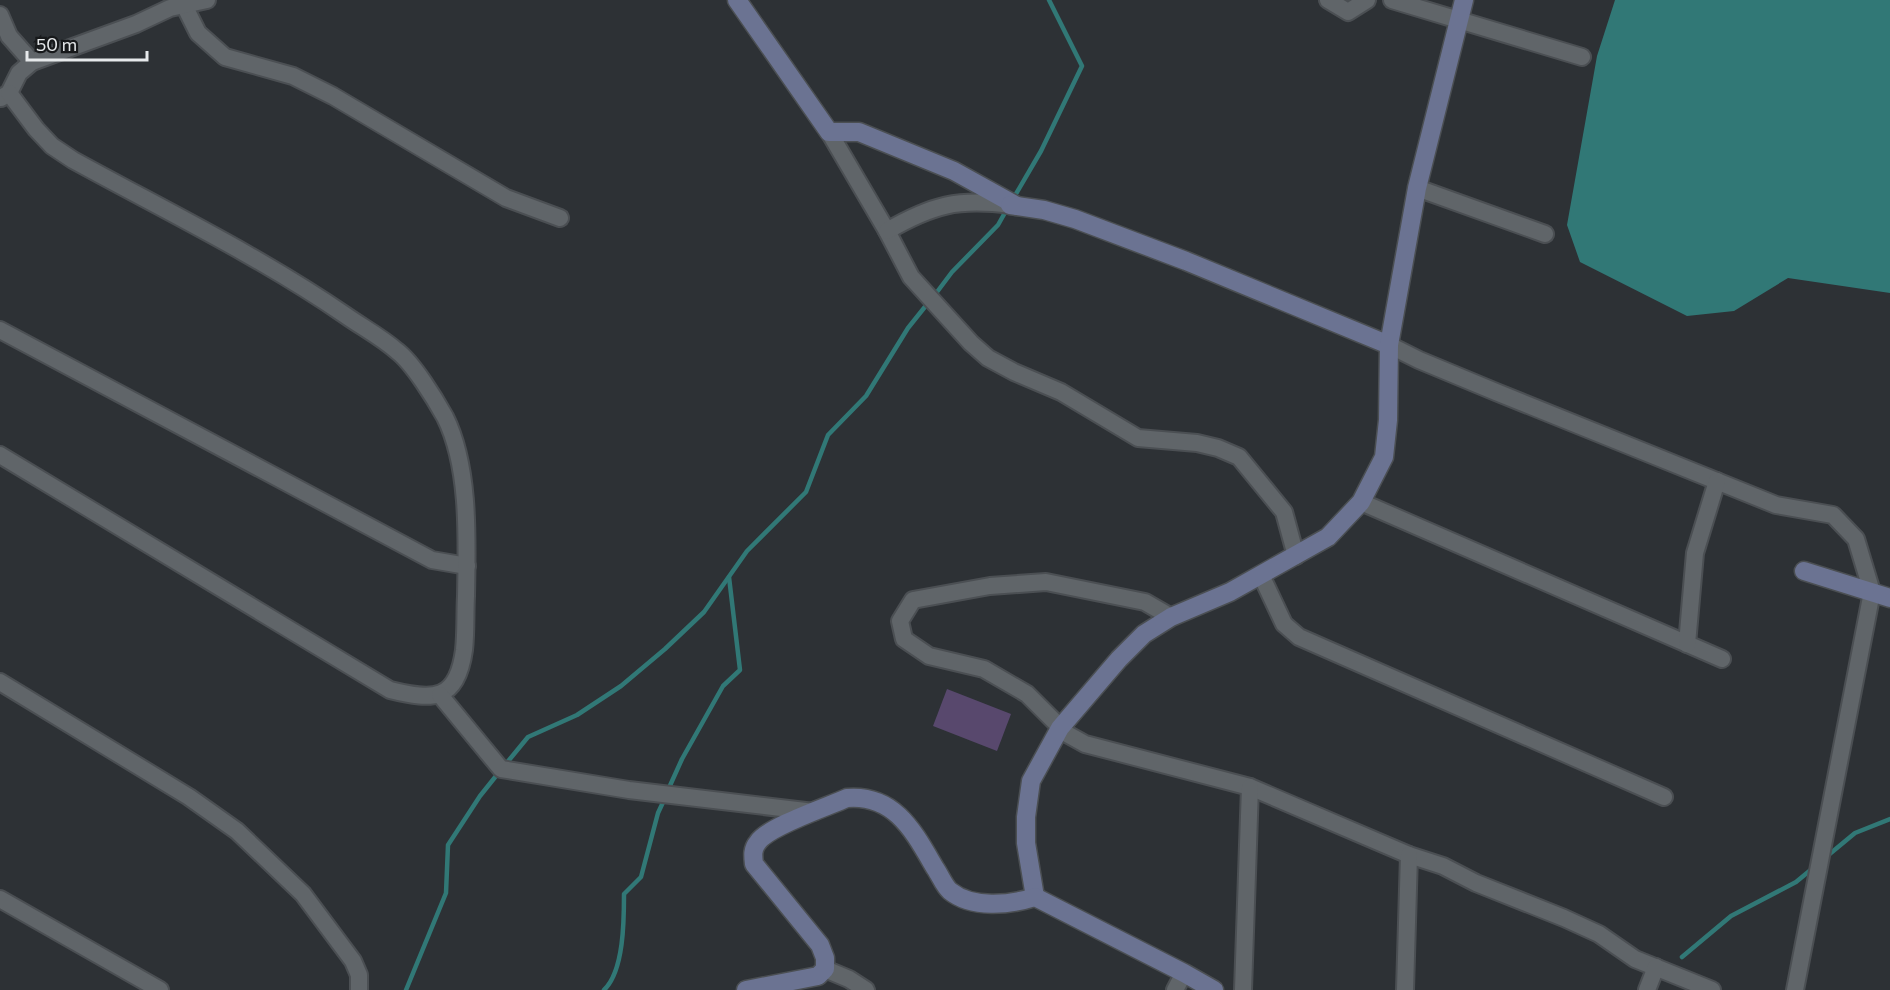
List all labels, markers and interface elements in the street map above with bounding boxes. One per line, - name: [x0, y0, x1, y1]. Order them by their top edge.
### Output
- scale bar: [27, 24, 147, 62]
- text: 50 m: [36, 33, 77, 55]

